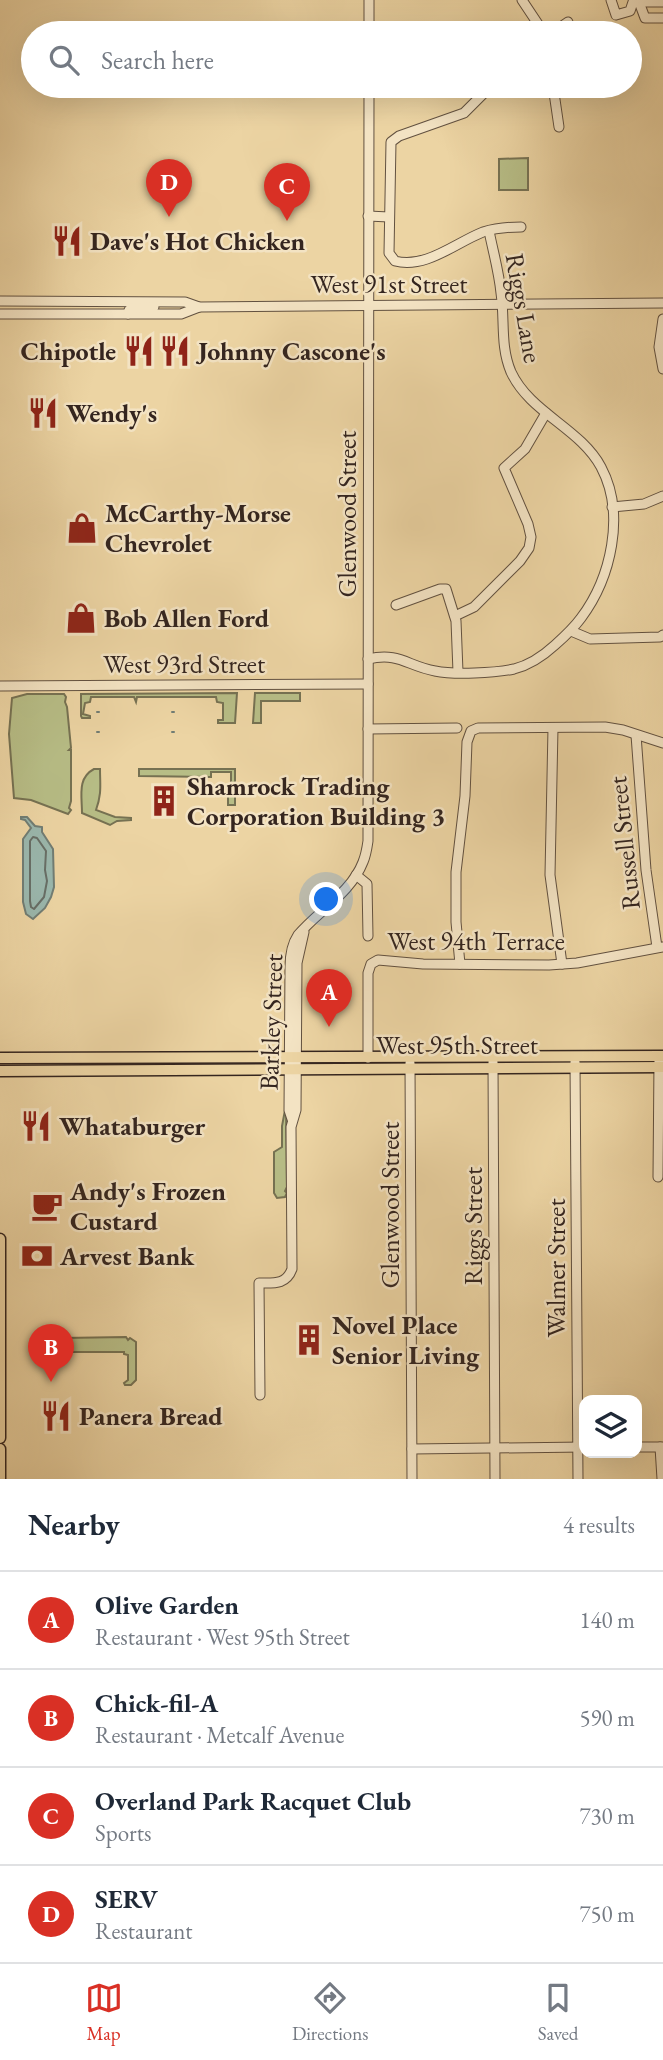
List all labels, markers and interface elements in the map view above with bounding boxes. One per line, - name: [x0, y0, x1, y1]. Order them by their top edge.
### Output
- search box: [21, 21, 642, 98]
- icon: search: [45, 41, 83, 79]
- text: Search here: [101, 43, 214, 77]
- pin: D: [146, 159, 192, 217]
- pin: C: [264, 163, 310, 221]
- restaurant icon: Dave's Hot Chicken: [50, 224, 84, 258]
- place label: Dave's Hot Chicken: [90, 224, 306, 258]
- street label: Riggs Lane: [498, 251, 550, 365]
- street label: West 91st Street: [311, 267, 467, 301]
- place label: Chipotle: [21, 334, 116, 368]
- restaurant icon: Chipotle: [122, 334, 156, 368]
- restaurant icon: Johnny Cascone's: [158, 334, 192, 368]
- place label: Johnny Cascone's: [195, 334, 386, 368]
- restaurant icon: Wendy's: [26, 396, 60, 430]
- place label: Wendy's: [66, 396, 157, 430]
- street label: Glenwood Street: [330, 431, 364, 597]
- place label: McCarthy-Morse Chevrolet: [105, 496, 291, 560]
- shop icon: McCarthy-Morse Chevrolet: [65, 511, 99, 545]
- shop icon: Bob Allen Ford: [64, 601, 98, 635]
- place label: Bob Allen Ford: [104, 601, 270, 635]
- street label: West 93rd Street: [103, 647, 265, 681]
- place label: Shamrock Trading Corporation Building 3: [187, 769, 445, 833]
- street label: Russell Street: [600, 775, 648, 911]
- building icon: Shamrock Trading Corporation Building 3: [147, 784, 181, 818]
- your location: [309, 882, 343, 916]
- street label: West 94th Terrace: [387, 924, 565, 958]
- street label: Barkley Street: [252, 953, 290, 1091]
- pin: A: [306, 969, 352, 1027]
- street label: West 95th Street: [376, 1028, 538, 1062]
- restaurant icon: Whataburger: [19, 1109, 53, 1143]
- place label: Whataburger: [59, 1109, 206, 1143]
- street label: Glenwood Street: [373, 1122, 407, 1288]
- street label: Riggs Street: [456, 1167, 490, 1285]
- place label: Andy's Frozen Custard: [69, 1174, 226, 1238]
- cafe icon: Andy's Frozen Custard: [30, 1189, 64, 1223]
- street label: Walmer Street: [539, 1198, 573, 1338]
- bank icon: Arvest Bank: [20, 1239, 54, 1273]
- place label: Arvest Bank: [59, 1239, 195, 1273]
- place label: Novel Place Senior Living: [332, 1308, 480, 1372]
- building icon: Novel Place Senior Living: [292, 1323, 326, 1357]
- pin: B: [28, 1324, 74, 1382]
- map controls: [579, 1395, 642, 1458]
- button: layers: [579, 1395, 642, 1458]
- restaurant icon: Panera Bread: [39, 1399, 73, 1433]
- place label: Panera Bread: [79, 1399, 223, 1433]
- text: Nearby: [28, 1505, 120, 1544]
- text: 4 results: [563, 1510, 635, 1540]
- text: Olive Garden: [95, 1588, 239, 1622]
- text: A: [43, 1605, 59, 1635]
- text: 140 m: [579, 1605, 635, 1635]
- text: Restaurant · West 95th Street: [95, 1622, 350, 1652]
- text: Chick-fil-A: [95, 1686, 218, 1720]
- text: B: [44, 1703, 58, 1733]
- text: 590 m: [579, 1703, 635, 1733]
- text: Restaurant · Metcalf Avenue: [95, 1720, 344, 1750]
- text: Overland Park Racquet Club: [95, 1784, 411, 1818]
- text: C: [43, 1801, 59, 1831]
- text: 730 m: [579, 1801, 635, 1831]
- text: Sports: [95, 1818, 151, 1848]
- text: SERV: [95, 1882, 158, 1916]
- text: D: [42, 1899, 60, 1929]
- text: 750 m: [579, 1899, 635, 1929]
- text: Restaurant: [95, 1916, 193, 1946]
- tab: Map: [85, 1979, 123, 2046]
- tab: Directions: [292, 1979, 368, 2046]
- tab: Saved: [538, 1979, 578, 2046]

